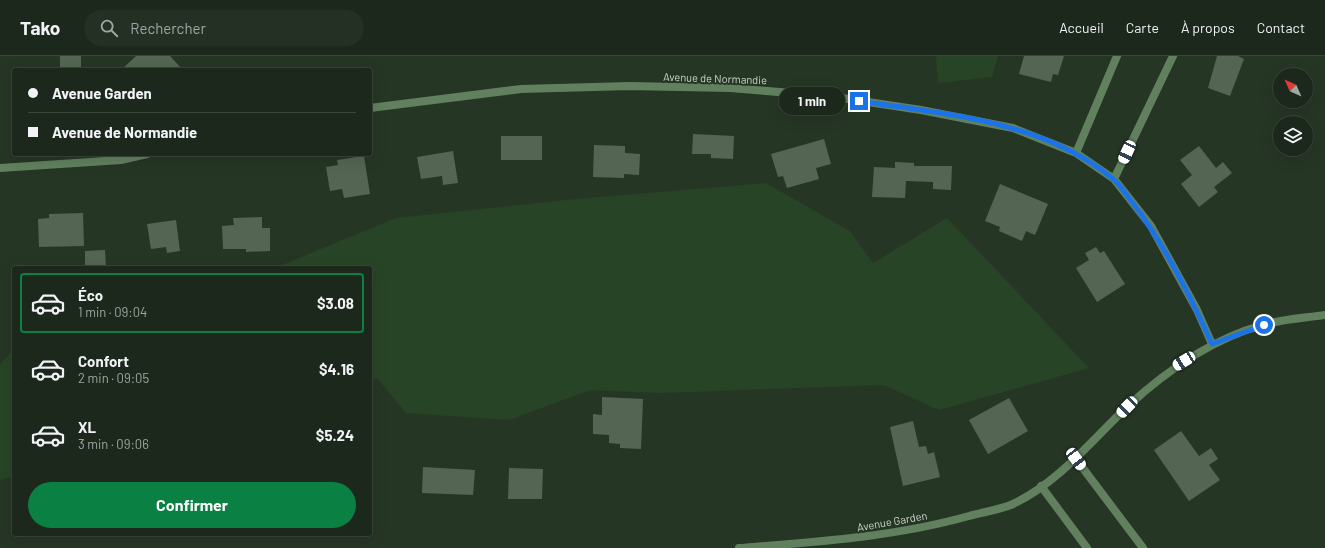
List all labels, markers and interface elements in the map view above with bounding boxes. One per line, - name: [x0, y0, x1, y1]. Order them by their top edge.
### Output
- search box: [84, 10, 364, 46]
- text: Tako: [20, 16, 60, 39]
- icon: search: [98, 17, 120, 39]
- text: Rechercher: [130, 19, 206, 37]
- text: Accueil: [1059, 19, 1104, 36]
- text: Carte: [1126, 19, 1159, 36]
- text: À propos: [1181, 19, 1235, 36]
- text: Contact: [1257, 19, 1305, 36]
- north arrow: [1273, 68, 1313, 108]
- map controls: [1273, 68, 1313, 156]
- street label: Avenue de Normandie: [663, 70, 767, 86]
- text: Avenue Garden: [52, 84, 152, 102]
- callout: 1 min: [779, 87, 845, 115]
- route end: [850, 92, 868, 110]
- text: 1 min: [798, 93, 826, 109]
- button: layers: [1273, 116, 1313, 156]
- text: Avenue de Normandie: [52, 123, 197, 141]
- car: [1116, 139, 1138, 165]
- icon: car: [30, 285, 66, 321]
- text: Éco: [78, 286, 103, 304]
- text: $3.08: [317, 294, 354, 312]
- text: 1 min · 09:04: [78, 304, 147, 320]
- route start: [1255, 316, 1273, 334]
- car: [1171, 350, 1197, 372]
- icon: car: [30, 351, 66, 387]
- text: Confort: [78, 352, 129, 370]
- text: $4.16: [319, 360, 354, 378]
- text: 2 min · 09:05: [78, 370, 149, 386]
- car: [1114, 394, 1140, 420]
- icon: car: [30, 417, 66, 453]
- text: XL: [78, 418, 96, 436]
- text: $5.24: [316, 426, 354, 444]
- text: 3 min · 09:06: [78, 436, 149, 452]
- car: [1064, 446, 1088, 472]
- button: Confirmer: [28, 482, 356, 528]
- street label: Avenue Garden: [856, 508, 928, 534]

